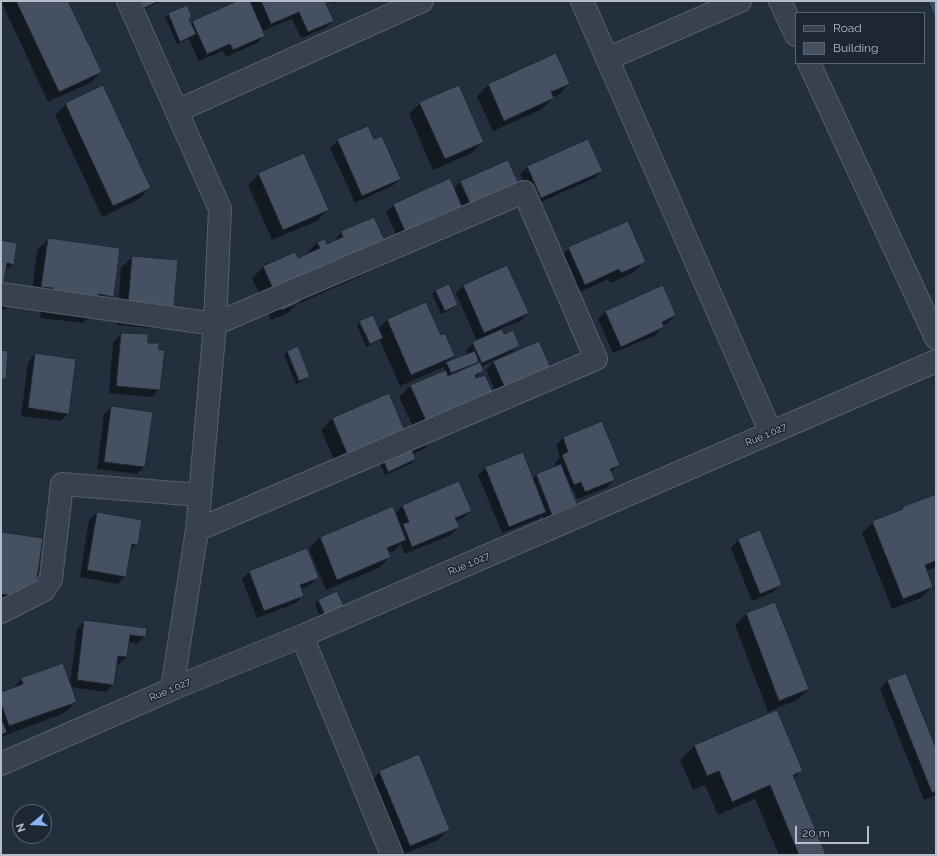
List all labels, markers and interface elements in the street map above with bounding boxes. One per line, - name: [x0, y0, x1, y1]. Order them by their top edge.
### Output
- legend: [795, 12, 925, 64]
- text: Road: [833, 21, 862, 35]
- text: Building: [833, 41, 879, 55]
- street label: Rue 1.027: [744, 421, 788, 449]
- street label: Rue 1.027: [447, 550, 491, 578]
- street label: Rue 1.027: [148, 676, 192, 704]
- north arrow: [12, 804, 52, 844]
- scale bar: [797, 818, 871, 844]
- text: N: [14, 822, 29, 834]
- text: 20 m: [802, 826, 830, 840]

